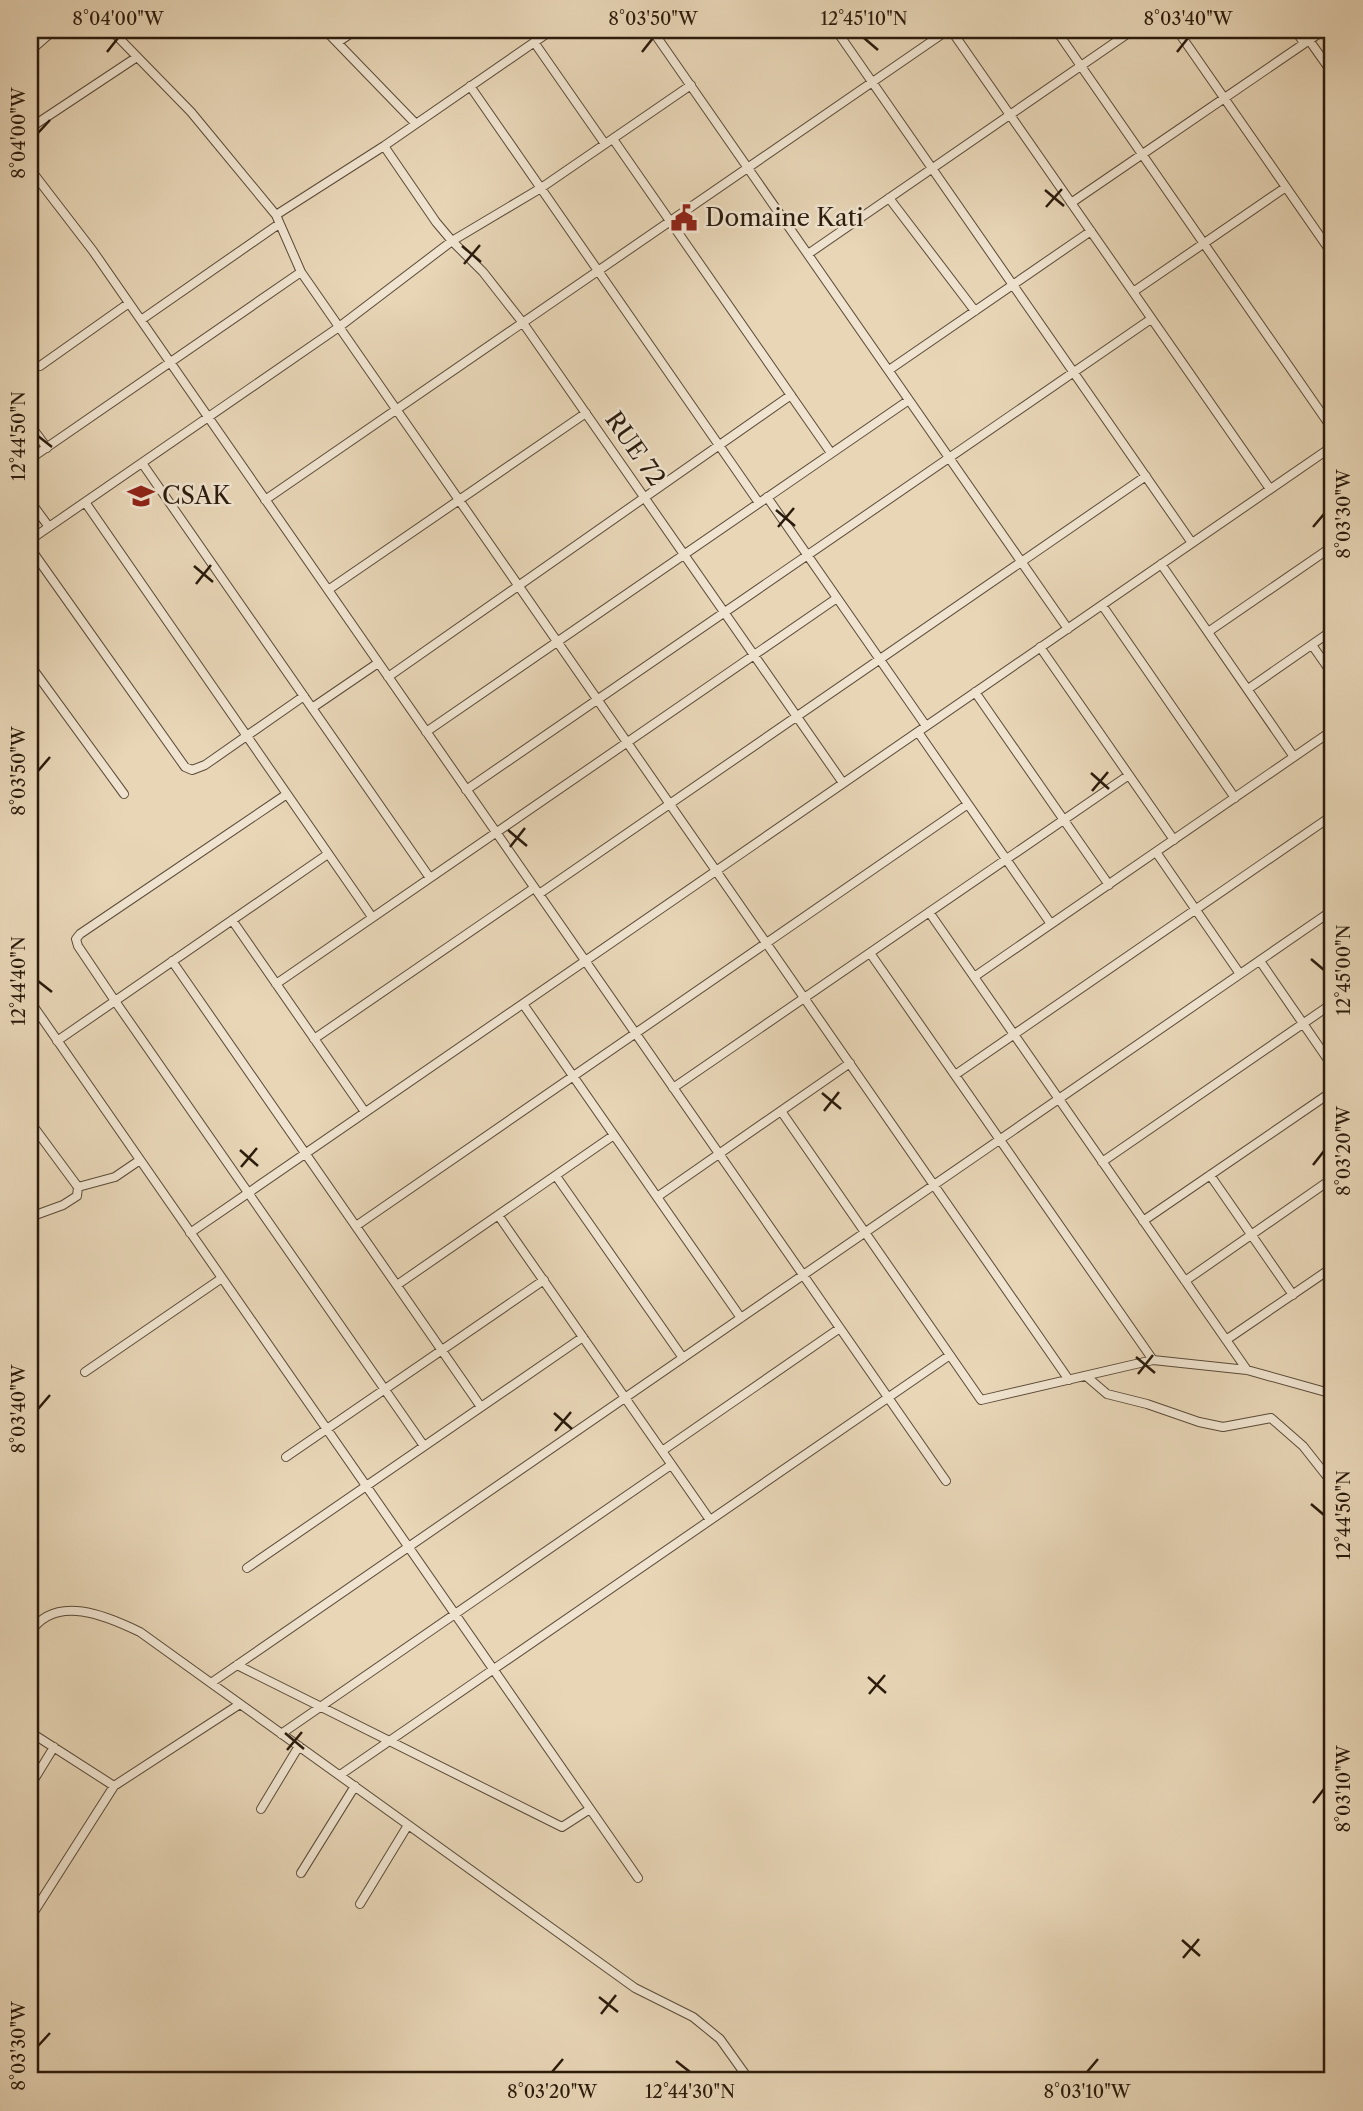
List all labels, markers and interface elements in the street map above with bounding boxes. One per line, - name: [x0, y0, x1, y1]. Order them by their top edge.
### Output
- text: 8°04'00"W: [72, 8, 165, 30]
- text: 8°03'50"W: [608, 8, 699, 30]
- text: 12°45'10"N: [820, 8, 908, 30]
- text: 8°03'40"W: [1143, 8, 1234, 30]
- text: 8°04'00"W: [8, 86, 30, 179]
- public building icon: Domaine Kati: [669, 203, 699, 233]
- place label: Domaine Kati: [705, 203, 863, 232]
- text: 12°44'50"N: [8, 391, 30, 481]
- street label: RUE 72: [599, 406, 671, 492]
- text: 8°03'30"W: [1333, 468, 1355, 559]
- school or university icon: CSAK: [126, 481, 156, 511]
- place label: CSAK: [162, 481, 232, 510]
- text: 8°03'50"W: [8, 725, 30, 816]
- text: 12°45'00"N: [1333, 924, 1355, 1016]
- text: 12°44'40"N: [8, 936, 30, 1026]
- text: 8°03'20"W: [1333, 1105, 1355, 1196]
- text: 8°03'40"W: [8, 1363, 30, 1454]
- text: 12°44'50"N: [1333, 1470, 1355, 1560]
- text: 8°03'10"W: [1333, 1744, 1355, 1833]
- text: 8°03'30"W: [8, 2000, 30, 2091]
- text: 8°03'20"W: [507, 2081, 598, 2103]
- text: 12°44'30"N: [645, 2081, 735, 2103]
- text: 8°03'10"W: [1043, 2081, 1132, 2103]

